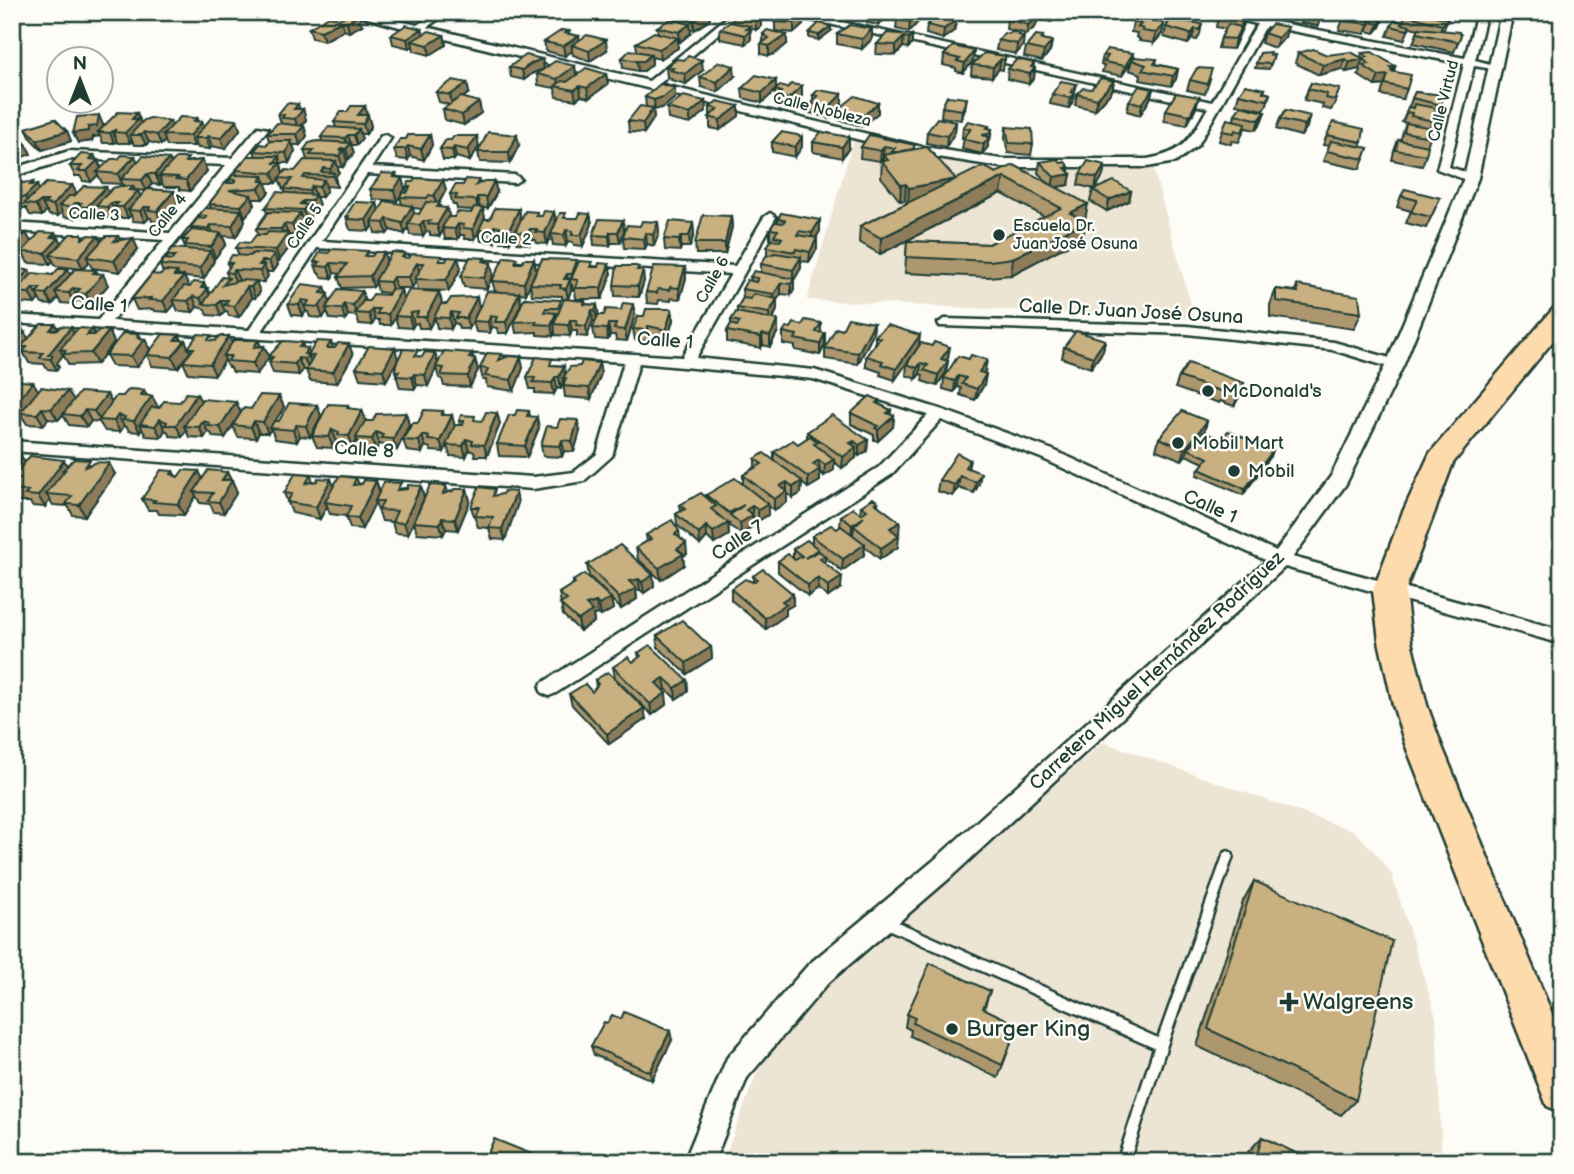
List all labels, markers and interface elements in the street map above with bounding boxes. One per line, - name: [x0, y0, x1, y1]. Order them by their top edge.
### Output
- north arrow: [46, 46, 116, 116]
- text: N: [73, 53, 87, 76]
- street label: Calle Virtud: [1425, 58, 1463, 144]
- street label: Calle Nobleza: [771, 89, 873, 131]
- street label: Calle 4: [145, 190, 192, 242]
- street label: Calle 5: [283, 201, 327, 253]
- street label: Calle 3: [68, 204, 120, 226]
- place label: Escuela Dr. Juan José Osuna: [1013, 217, 1138, 254]
- marker: Escuela Dr. Juan José Osuna: [991, 227, 1007, 243]
- street label: Calle 2: [480, 228, 532, 250]
- street label: Calle 6: [692, 253, 734, 307]
- street label: Calle 1: [70, 292, 128, 318]
- street label: Calle Dr. Juan José Osuna: [1018, 295, 1244, 329]
- street label: Calle 1: [636, 328, 694, 354]
- place label: McDonald's: [1222, 380, 1322, 403]
- marker: McDonald's: [1200, 383, 1216, 399]
- place label: Mobil Mart: [1192, 432, 1284, 455]
- marker: Mobil Mart: [1170, 435, 1186, 451]
- street label: Calle 8: [333, 436, 395, 464]
- place label: Mobil: [1248, 460, 1295, 483]
- marker: Mobil: [1226, 463, 1242, 479]
- street label: Calle 1: [1180, 485, 1240, 529]
- street label: Calle 7: [707, 515, 769, 566]
- street label: Carretera Miguel Hernández Rodríguez: [1025, 546, 1290, 795]
- place label: Walgreens: [1303, 988, 1413, 1016]
- marker: Walgreens: [1281, 994, 1297, 1010]
- place label: Burger King: [966, 1015, 1090, 1043]
- marker: Burger King: [944, 1021, 960, 1037]

